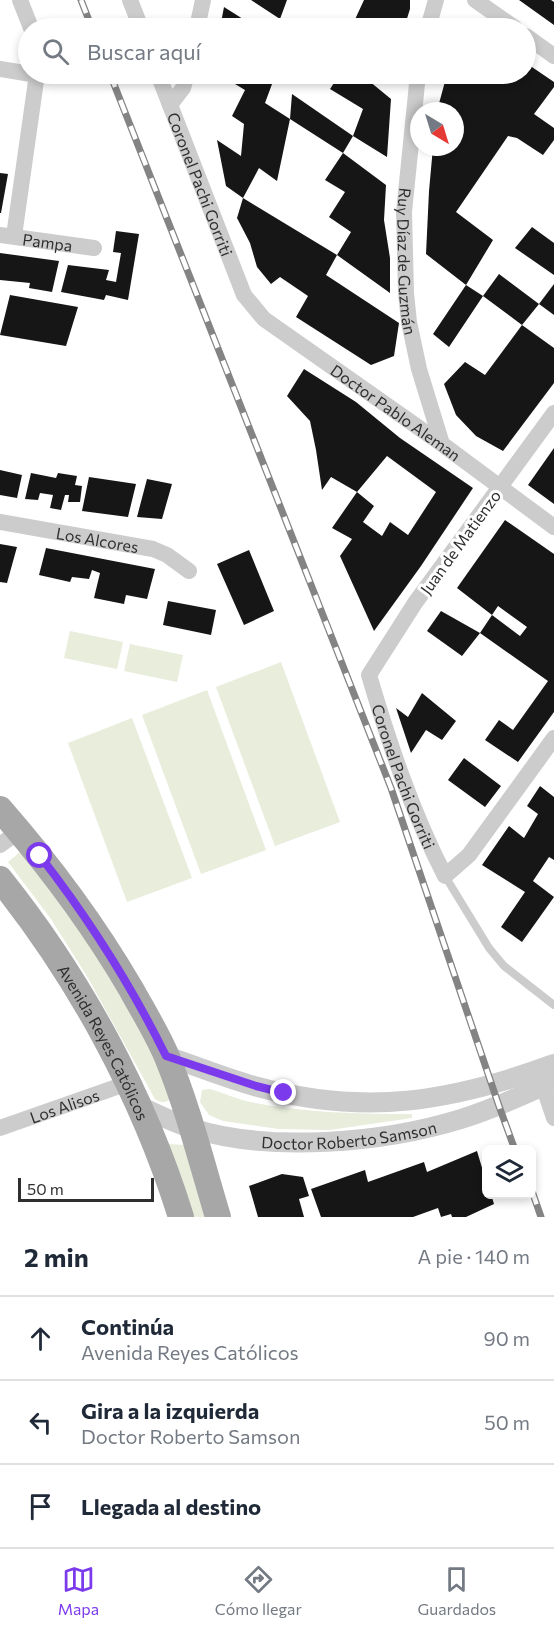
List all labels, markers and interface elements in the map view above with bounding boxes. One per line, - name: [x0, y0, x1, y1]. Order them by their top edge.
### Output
- search box: [18, 18, 536, 84]
- icon: search: [39, 35, 72, 68]
- text: Buscar aquí: [87, 38, 201, 65]
- north arrow: [410, 102, 464, 156]
- street label: Coronel Pachi Gorriti: [164, 109, 237, 259]
- street label: Ruy Díaz de Guzmán: [394, 187, 421, 336]
- street label: Pampa: [21, 229, 74, 254]
- street label: Doctor Pablo Aleman: [328, 360, 465, 464]
- street label: Juan de Matienzo: [416, 486, 504, 598]
- street label: Los Alcores: [55, 523, 140, 556]
- street label: Coronel Pachi Gorriti: [369, 702, 440, 851]
- route start: [26, 842, 52, 868]
- street label: Avenida Reyes Católicos: [54, 961, 153, 1123]
- route end: [270, 1079, 296, 1105]
- street label: Los Alisos: [27, 1085, 101, 1126]
- street label: Doctor Roberto Samson: [261, 1117, 438, 1152]
- map controls: [482, 1145, 536, 1199]
- button: layers: [482, 1145, 536, 1199]
- scale bar: [18, 1175, 154, 1202]
- text: 50 m: [27, 1179, 64, 1198]
- text: 2 min: [24, 1241, 89, 1272]
- text: A pie · 140 m: [418, 1244, 530, 1268]
- text: Continúa: [81, 1313, 174, 1340]
- icon: ahead: [24, 1322, 57, 1355]
- text: 90 m: [484, 1326, 530, 1350]
- text: Avenida Reyes Católicos: [81, 1340, 299, 1364]
- text: Gira a la izquierda: [81, 1397, 259, 1424]
- icon: left: [24, 1406, 57, 1439]
- text: 50 m: [484, 1410, 530, 1434]
- text: Doctor Roberto Samson: [81, 1424, 300, 1448]
- icon: arrive: [24, 1490, 57, 1523]
- text: Llegada al destino: [81, 1493, 261, 1520]
- tab: Mapa: [58, 1563, 99, 1618]
- tab: Cómo llegar: [215, 1563, 302, 1618]
- tab: Guardados: [417, 1563, 496, 1618]

